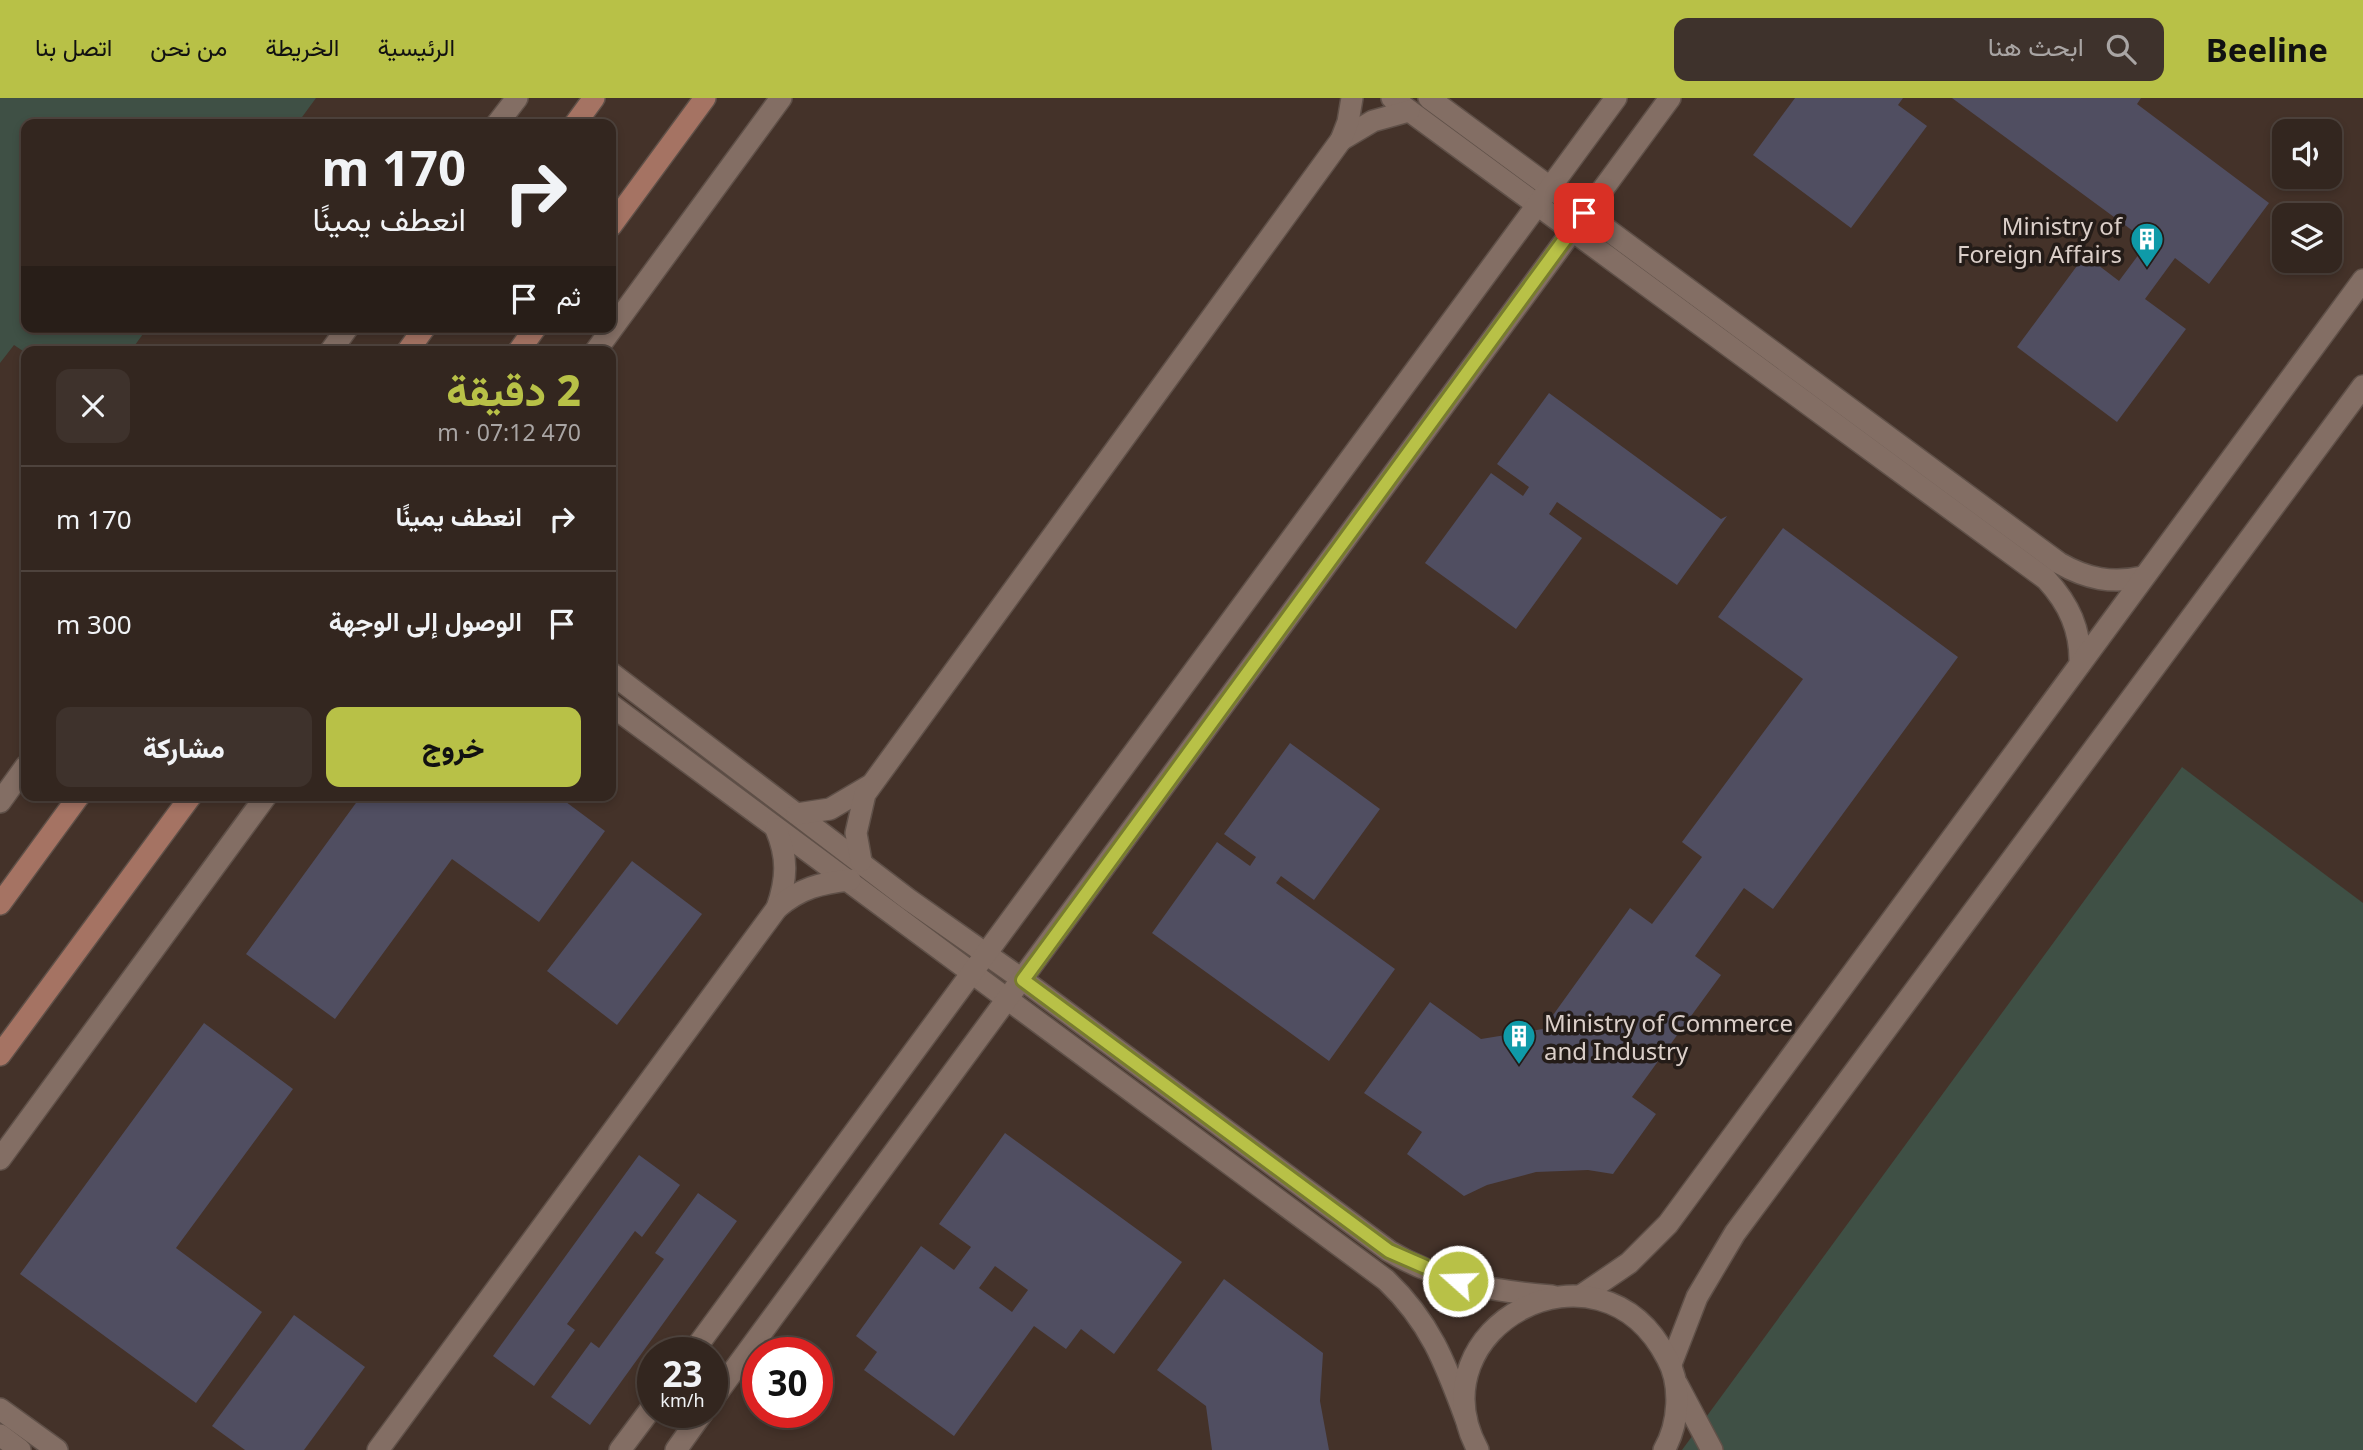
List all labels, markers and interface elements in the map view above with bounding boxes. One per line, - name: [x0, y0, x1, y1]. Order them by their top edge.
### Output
- search box: [1674, 18, 2164, 81]
- text: Beeline: [2206, 27, 2328, 72]
- text: ابحث هنا: [1988, 28, 2084, 64]
- text: اتصل بنا: [35, 30, 112, 63]
- text: من نحن: [150, 30, 227, 63]
- text: الخريطة: [265, 30, 339, 63]
- text: الرئيسية: [377, 30, 455, 63]
- icon: search: [2102, 30, 2140, 68]
- map controls: [2272, 119, 2342, 273]
- button: sound: [2272, 119, 2342, 189]
- text: 170 m: [321, 134, 466, 200]
- icon: right: [490, 147, 581, 238]
- pin: [1554, 183, 1614, 243]
- icon: arrive: [1565, 194, 1603, 232]
- text: انعطف يمينًا: [312, 197, 466, 240]
- button: layers: [2272, 203, 2342, 273]
- place label: Ministry of Foreign Affairs: [1957, 209, 2124, 270]
- building icon: Ministry of Foreign Affairs: [2128, 220, 2166, 269]
- text: ثم: [557, 278, 581, 314]
- icon: arrive: [505, 280, 543, 318]
- text: 2 دقيقة: [446, 361, 581, 418]
- button: close: [56, 369, 130, 443]
- text: 470 m · 07:12: [437, 416, 581, 448]
- text: انعطف يمينًا: [395, 498, 522, 534]
- icon: right: [543, 500, 581, 538]
- text: 170 m: [56, 501, 132, 537]
- text: الوصول إلى الوجهة: [329, 603, 522, 639]
- icon: arrive: [543, 605, 581, 643]
- text: 300 m: [56, 606, 132, 642]
- button: مشاركة: [56, 707, 312, 787]
- button: خروج: [326, 707, 581, 787]
- place label: Ministry of Commerce and Industry: [1544, 1006, 1793, 1067]
- building icon: Ministry of Commerce and Industry: [1500, 1017, 1538, 1066]
- position arrow: [1421, 1244, 1495, 1318]
- speed limit sign: 30: [742, 1337, 833, 1428]
- text: 23: [662, 1350, 703, 1397]
- text: km/h: [660, 1388, 705, 1412]

